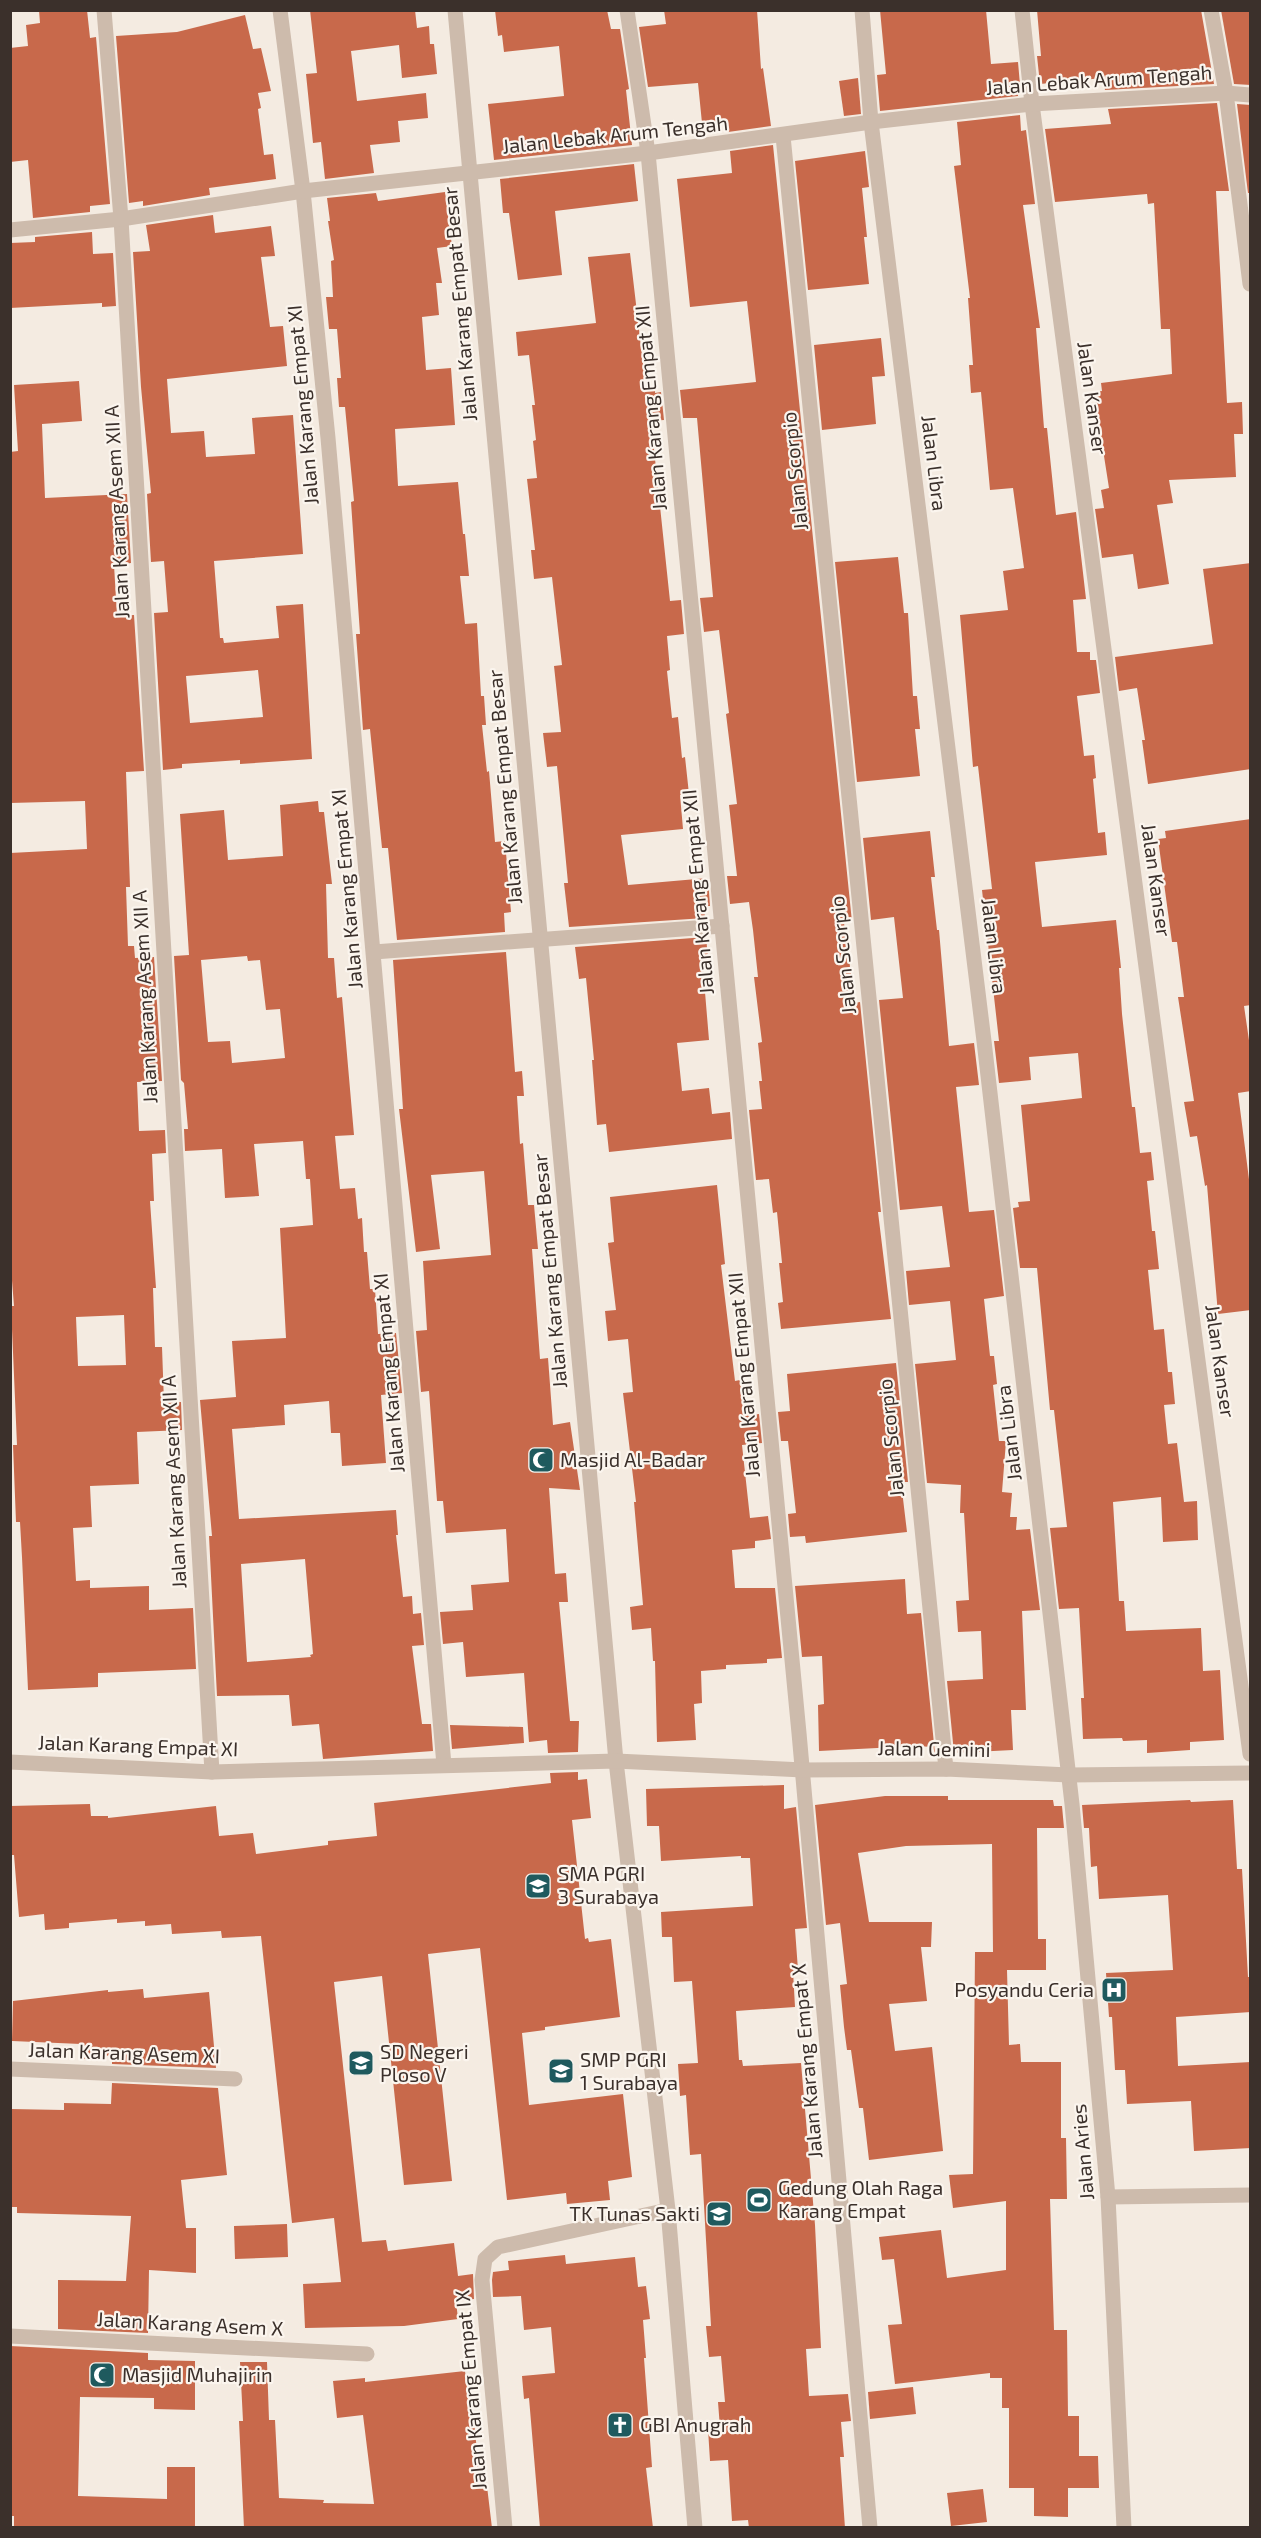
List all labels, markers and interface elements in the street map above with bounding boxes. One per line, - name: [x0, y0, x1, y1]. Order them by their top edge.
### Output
- street label: Jalan Lebak Arum Tengah: [985, 59, 1213, 99]
- street label: Jalan Lebak Arum Tengah: [501, 110, 729, 158]
- street label: Jalan Karang Empat Besar: [437, 186, 481, 422]
- street label: Jalan Karang Empat XI: [281, 304, 323, 506]
- street label: Jalan Karang Empat XII: [629, 305, 671, 512]
- street label: Jalan Kanser: [1073, 340, 1113, 456]
- street label: Jalan Karang Asem XII A: [98, 404, 134, 619]
- street label: Jalan Scorpio: [776, 411, 812, 531]
- street label: Jalan Libra: [917, 414, 953, 512]
- street label: Jalan Karang Empat Besar: [482, 669, 526, 905]
- street label: Jalan Karang Empat XI: [325, 788, 367, 990]
- street label: Jalan Karang Empat XII: [676, 789, 718, 996]
- street label: Jalan Kanser: [1137, 822, 1177, 938]
- street label: Jalan Karang Asem XII A: [126, 889, 162, 1104]
- street label: Jalan Scorpio: [824, 895, 860, 1015]
- street label: Jalan Libra: [977, 897, 1013, 995]
- street label: Jalan Karang Empat Besar: [527, 1153, 571, 1389]
- street label: Jalan Karang Empat XI: [367, 1272, 409, 1474]
- street label: Jalan Karang Empat XII: [722, 1272, 764, 1479]
- street label: Jalan Kanser: [1201, 1303, 1241, 1419]
- street label: Jalan Karang Asem XII A: [155, 1374, 191, 1589]
- street label: Jalan Scorpio: [872, 1378, 908, 1498]
- street label: Jalan Libra: [990, 1384, 1026, 1482]
- mosque icon: Masjid Al-Badar: [526, 1445, 556, 1475]
- place label: Masjid Al-Badar: [560, 1447, 705, 1471]
- street label: Jalan Karang Empat XI: [37, 1730, 239, 1760]
- street label: Jalan Gemini: [877, 1735, 991, 1761]
- place label: SMA PGRI 3 Surabaya: [558, 1861, 659, 1908]
- school or university icon: SMA PGRI 3 Surabaya: [523, 1871, 553, 1901]
- street label: Jalan Karang Empat X: [786, 1963, 826, 2159]
- hospital icon: Posyandu Ceria: [1099, 1975, 1129, 2005]
- place label: Posyandu Ceria: [954, 1977, 1094, 2001]
- street label: Jalan Karang Asem XI: [28, 2037, 220, 2067]
- place label: SD Negeri Ploso V: [380, 2039, 469, 2086]
- place label: SMP PGRI 1 Surabaya: [580, 2047, 678, 2094]
- school or university icon: SD Negeri Ploso V: [346, 2048, 376, 2078]
- school or university icon: SMP PGRI 1 Surabaya: [546, 2056, 576, 2086]
- street label: Jalan Aries: [1066, 2103, 1098, 2201]
- place label: Gedung Olah Raga Karang Empat: [778, 2175, 943, 2222]
- sports icon: Gedung Olah Raga Karang Empat: [744, 2185, 774, 2215]
- school or university icon: TK Tunas Sakti: [704, 2199, 734, 2229]
- place label: TK Tunas Sakti: [569, 2201, 700, 2225]
- street label: Jalan Karang Empat IX: [449, 2289, 491, 2491]
- street label: Jalan Karang Asem X: [96, 2306, 284, 2340]
- mosque icon: Masjid Muhajirin: [87, 2360, 117, 2390]
- place label: Masjid Muhajirin: [122, 2362, 273, 2386]
- church icon: GBI Anugrah: [605, 2410, 635, 2440]
- place label: GBI Anugrah: [640, 2412, 751, 2436]

